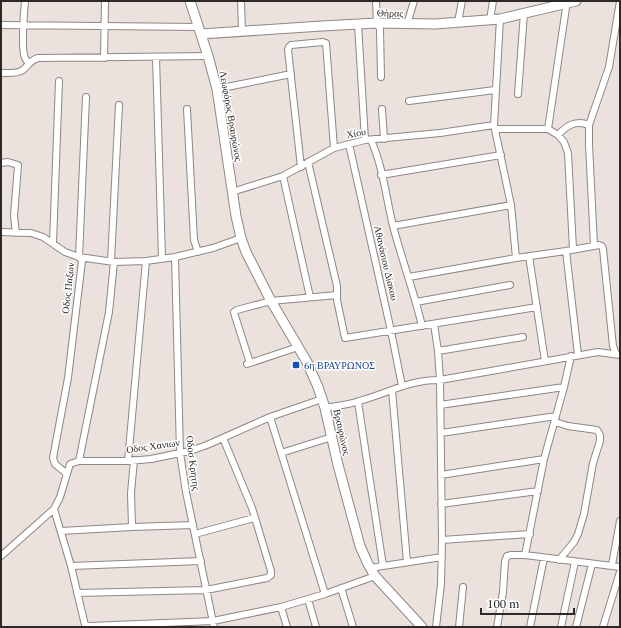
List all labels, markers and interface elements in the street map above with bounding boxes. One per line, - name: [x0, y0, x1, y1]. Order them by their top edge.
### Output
- street label: Θήρας: [377, 6, 403, 20]
- street label: Λεωφόρος Βραυρώνος: [217, 70, 245, 163]
- street label: Χίου: [345, 125, 367, 141]
- street label: Αθανάσιου Δίακου: [371, 224, 401, 302]
- street label: Οδος Παξων: [59, 261, 77, 314]
- place label: 6η ΒΡΑΥΡΩΝΟΣ: [304, 359, 375, 372]
- marker: 6η ΒΡΑΥΡΩΝΟΣ: [291, 360, 301, 370]
- street label: Βραυρώνος: [330, 408, 354, 456]
- street label: Οδοσ Κρητης: [183, 435, 203, 491]
- street label: Οδος Χανιων: [125, 436, 181, 456]
- scale bar: [481, 590, 574, 616]
- text: 100 m: [487, 596, 520, 611]

